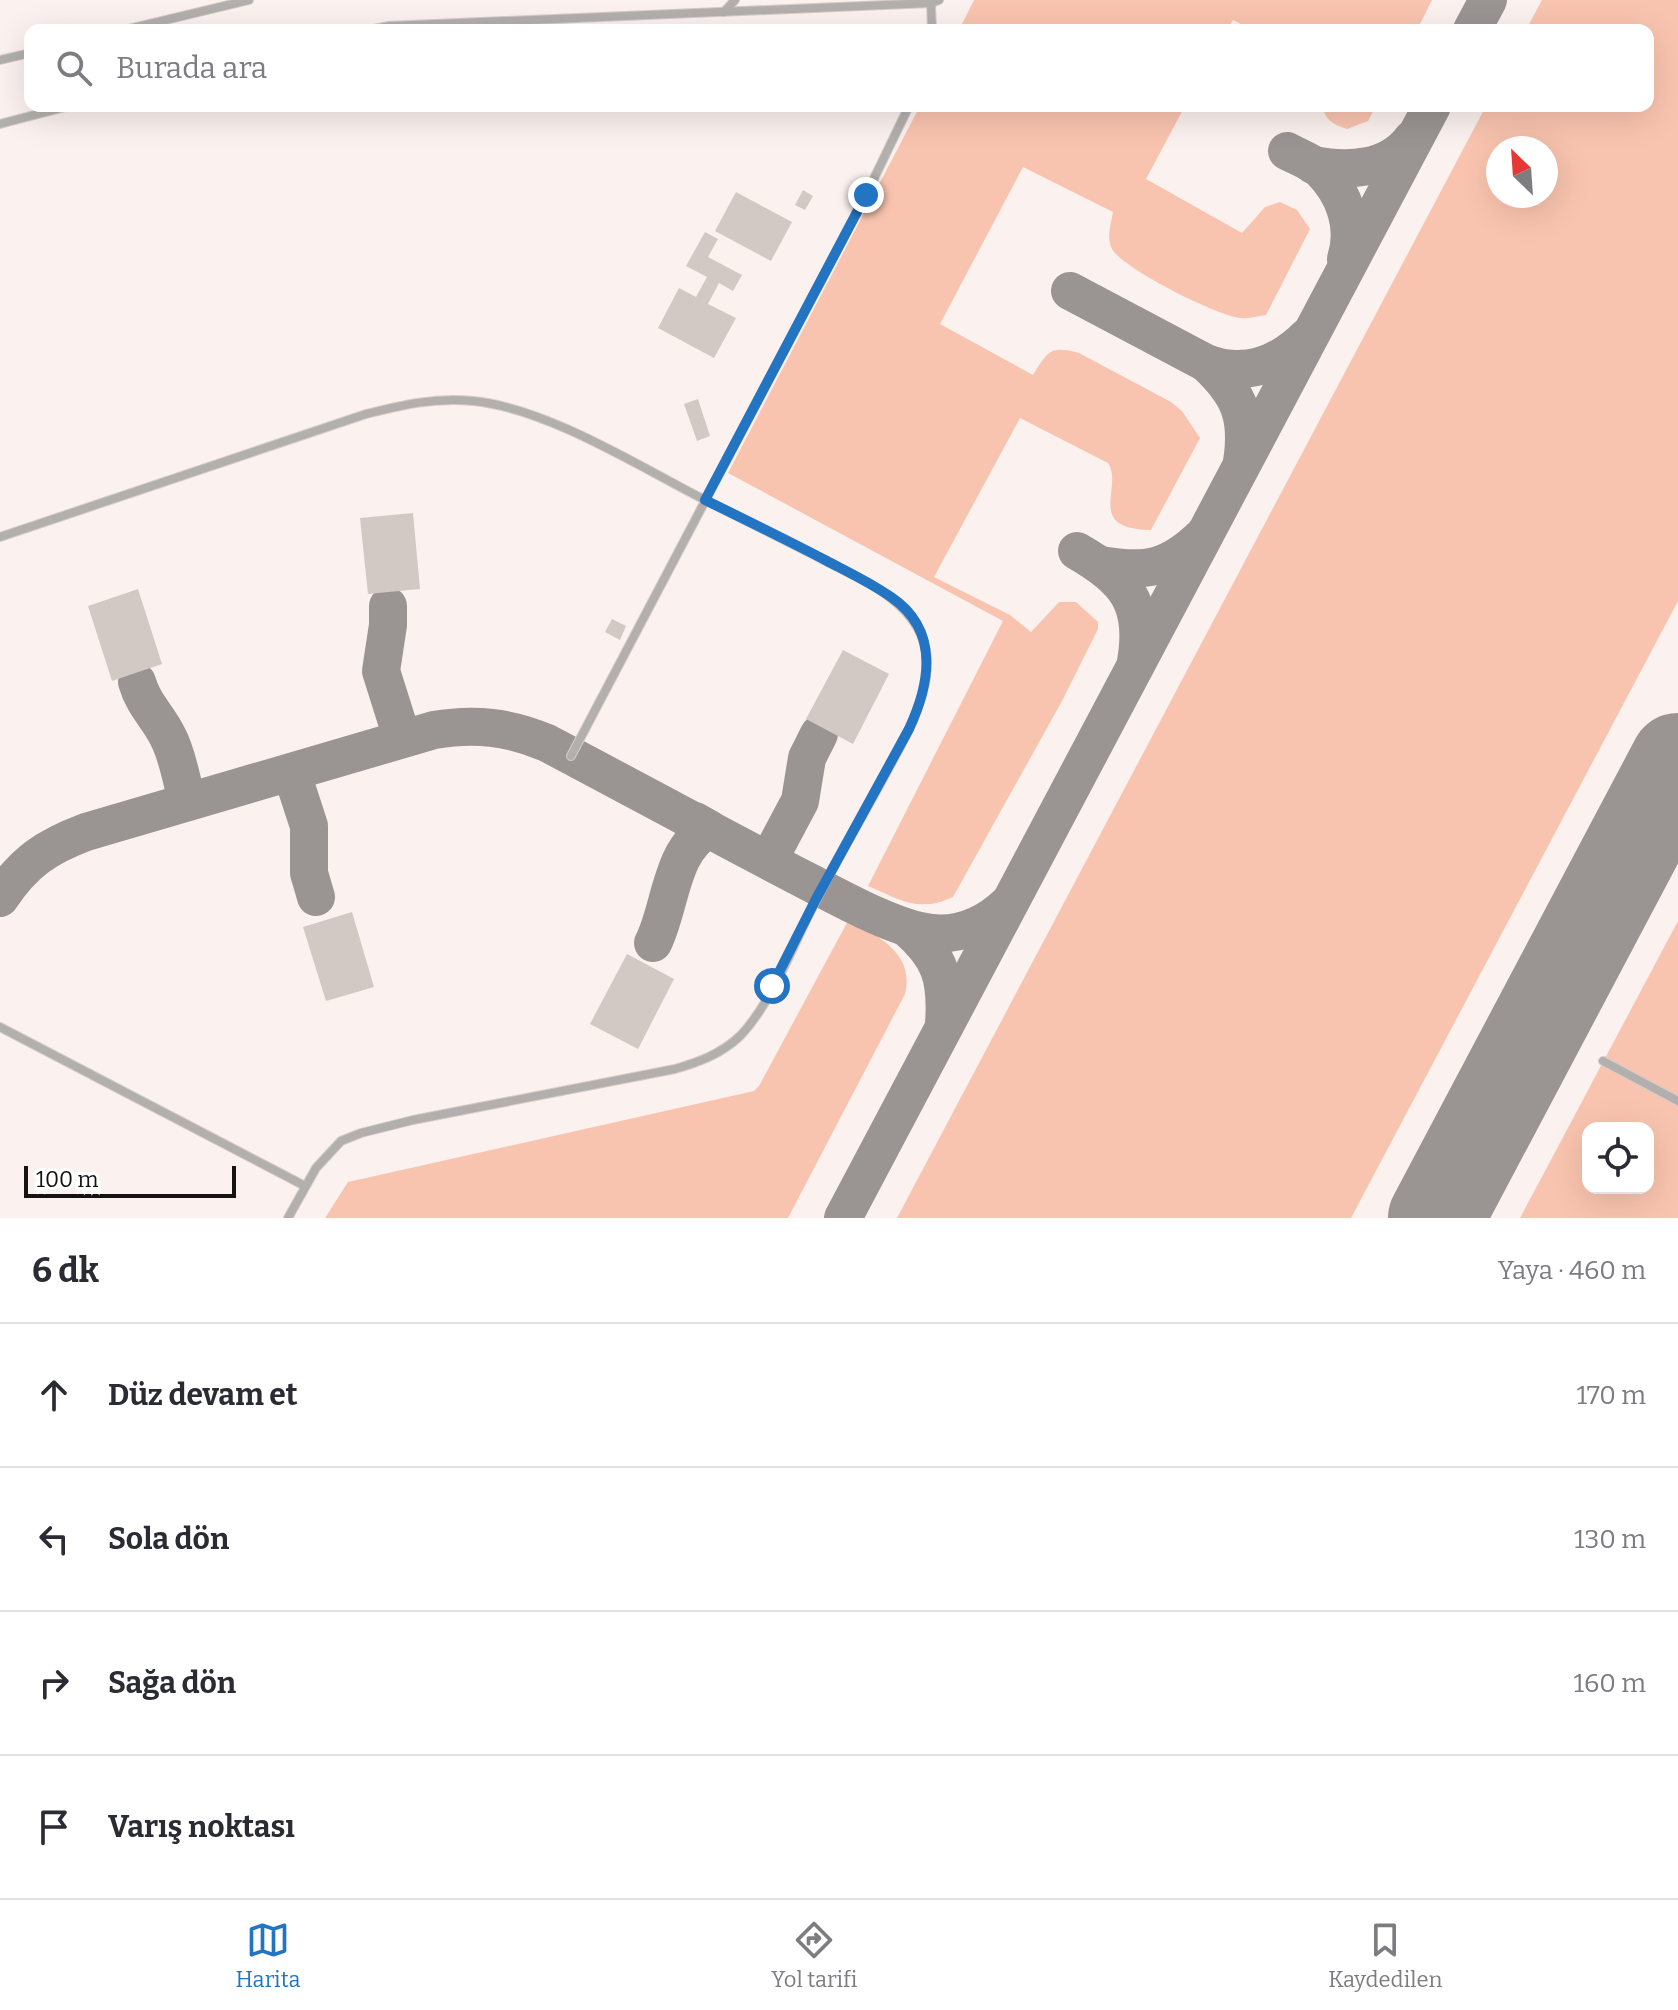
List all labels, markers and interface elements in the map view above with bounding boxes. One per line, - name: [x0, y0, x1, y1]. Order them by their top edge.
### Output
- search box: [24, 24, 1654, 112]
- icon: search: [52, 46, 96, 90]
- text: Burada ara: [116, 50, 267, 86]
- north arrow: [1486, 136, 1558, 208]
- route end: [848, 177, 884, 213]
- route start: [754, 968, 790, 1004]
- map controls: [1582, 1122, 1654, 1194]
- button: locate: [1582, 1122, 1654, 1194]
- scale bar: [24, 1162, 236, 1198]
- text: 100 m: [36, 1166, 99, 1193]
- text: 6 dk: [32, 1250, 99, 1291]
- text: Yaya · 460 m: [1498, 1255, 1646, 1286]
- icon: ahead: [32, 1373, 76, 1417]
- text: Düz devam et: [108, 1377, 297, 1413]
- text: 170 m: [1576, 1380, 1646, 1411]
- icon: left: [32, 1517, 76, 1561]
- text: Sola dön: [108, 1521, 229, 1557]
- text: 130 m: [1574, 1524, 1646, 1555]
- icon: right: [32, 1661, 76, 1705]
- text: Sağa dön: [108, 1665, 236, 1701]
- text: 160 m: [1574, 1668, 1646, 1699]
- icon: arrive: [32, 1805, 76, 1849]
- text: Varış noktası: [108, 1809, 295, 1845]
- tab: Harita: [235, 1918, 300, 1993]
- tab: Yol tarifi: [771, 1918, 857, 1993]
- tab: Kaydedilen: [1328, 1918, 1443, 1993]

